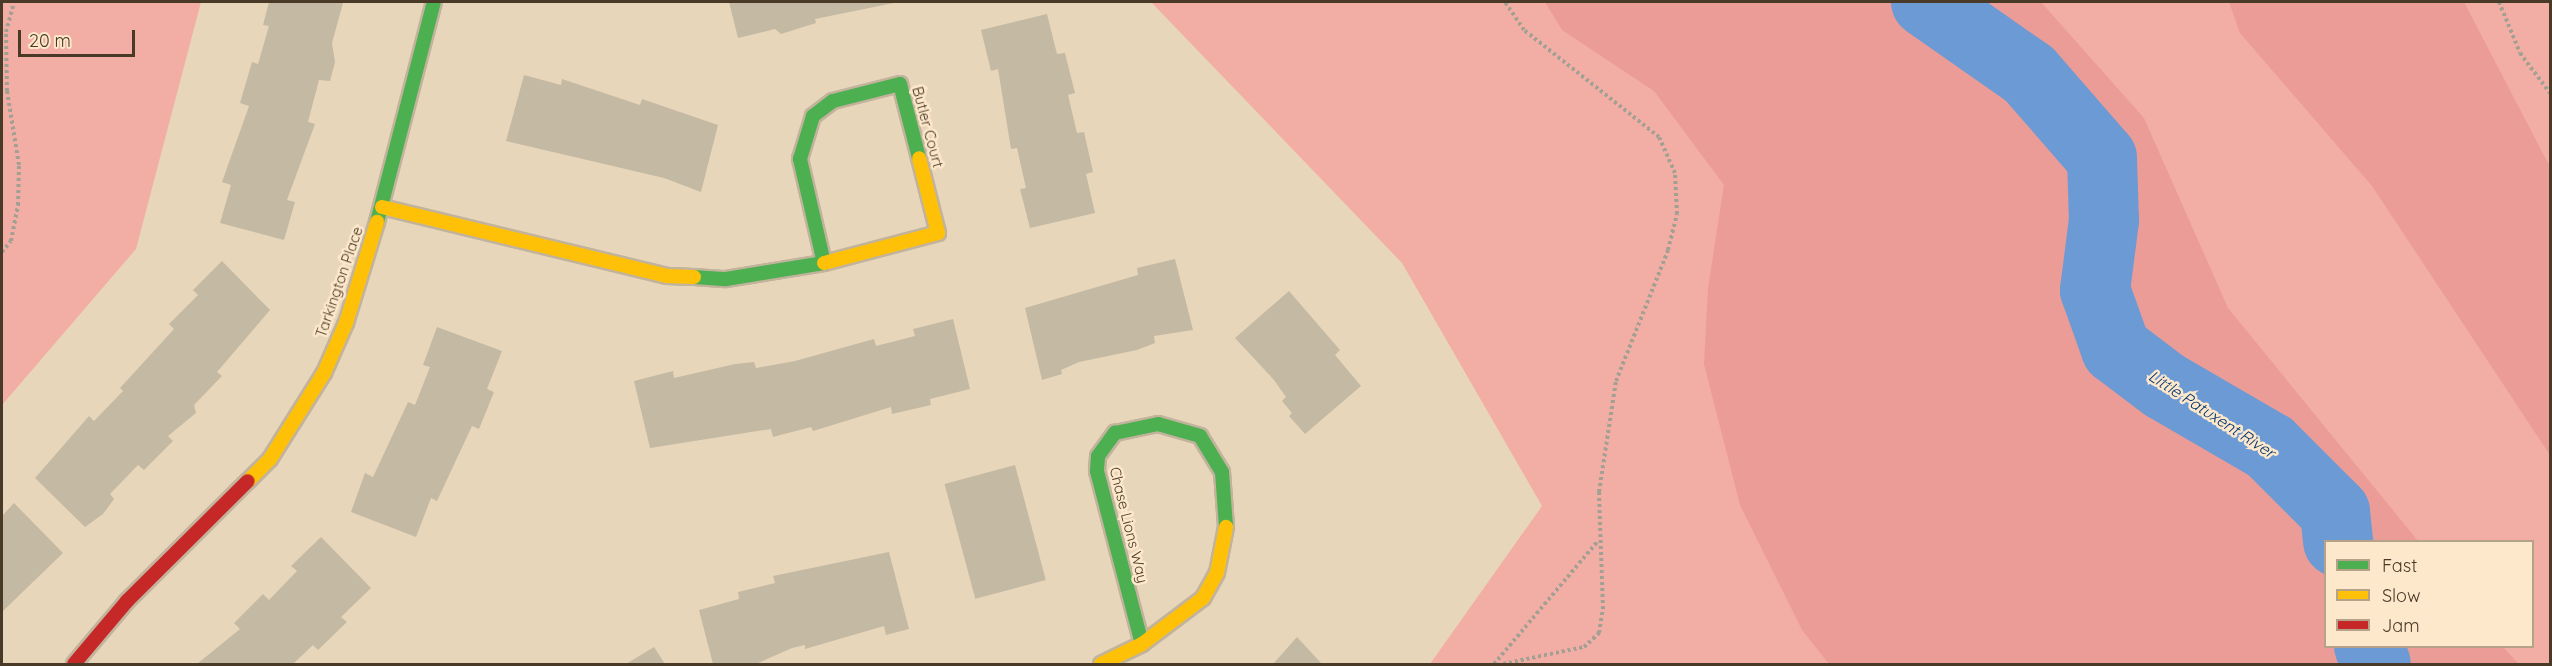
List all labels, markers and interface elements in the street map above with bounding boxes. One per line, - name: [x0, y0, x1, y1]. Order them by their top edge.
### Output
- scale bar: [21, 18, 138, 56]
- text: 20 m: [29, 29, 71, 52]
- street label: Butler Court: [909, 84, 947, 170]
- street label: Tarkington Place: [312, 224, 366, 340]
- water label: Little Patuxent River: [2145, 366, 2279, 462]
- street label: Chase Lions Way: [1106, 465, 1152, 585]
- legend: [2324, 540, 2534, 648]
- text: Fast: [2382, 554, 2417, 577]
- text: Slow: [2382, 584, 2420, 607]
- text: Jam: [2382, 614, 2420, 637]

